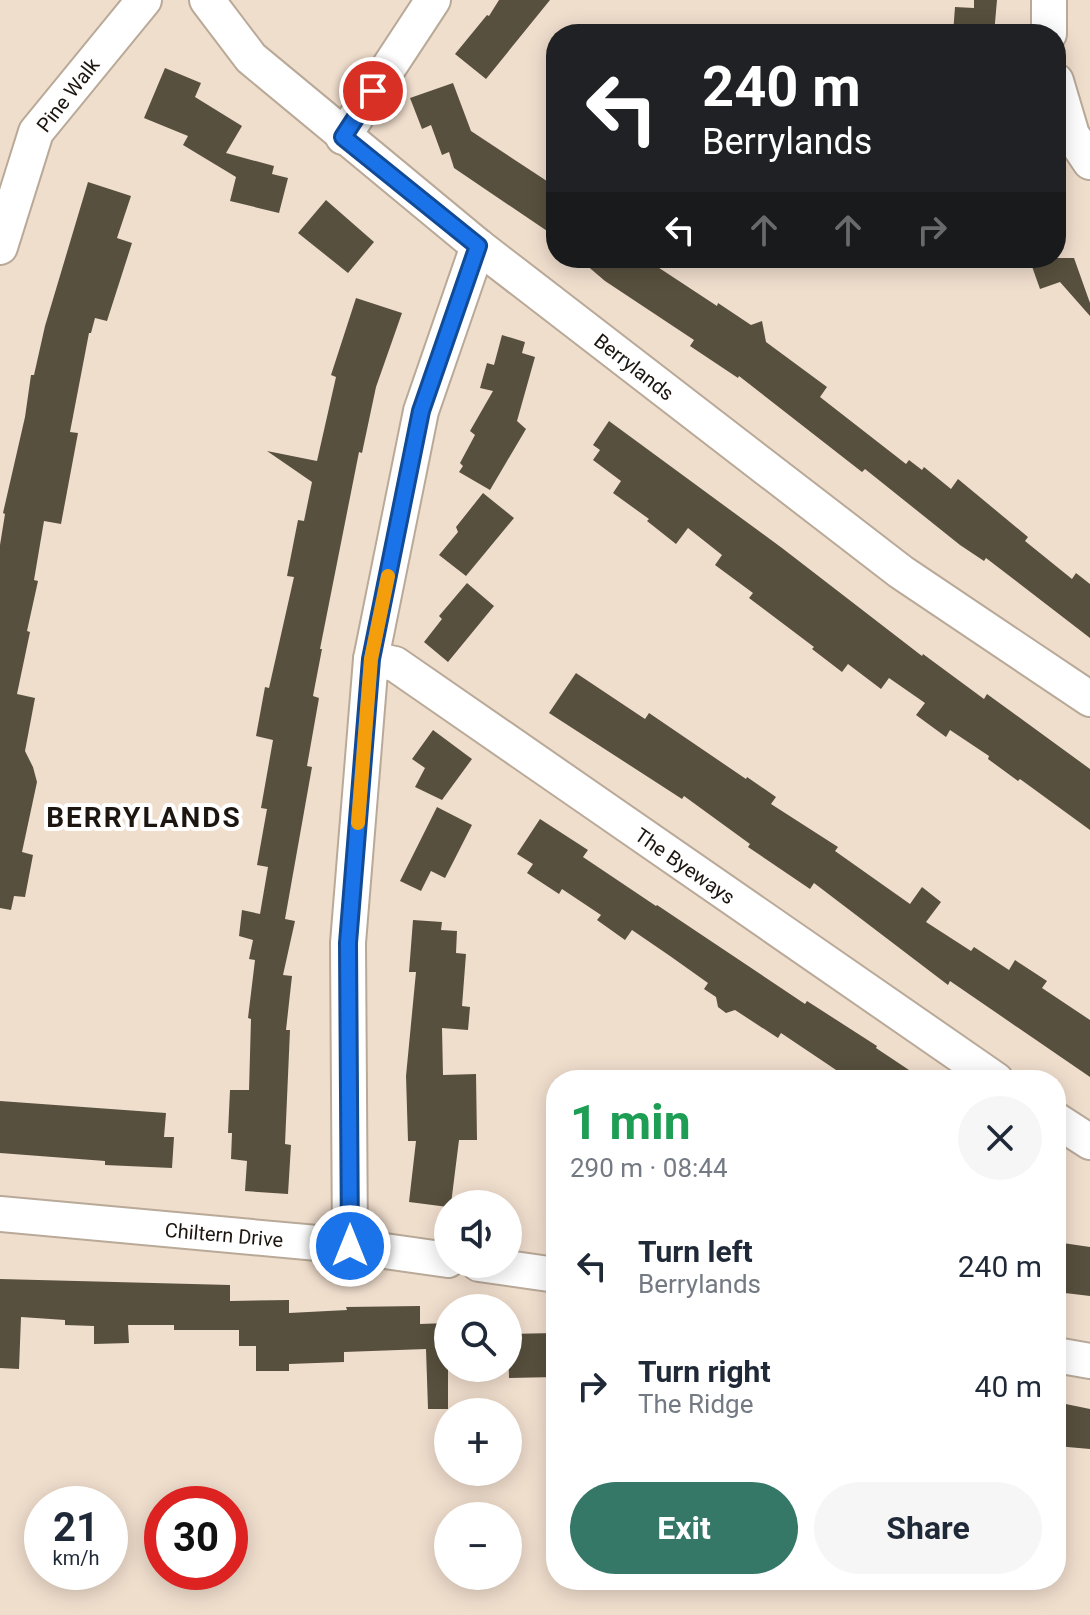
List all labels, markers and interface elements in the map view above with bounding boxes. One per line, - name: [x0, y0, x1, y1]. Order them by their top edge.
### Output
- street label: Pine Walk: [32, 53, 105, 137]
- text: 240 m: [702, 54, 861, 120]
- icon: left: [570, 56, 674, 160]
- pin: [339, 57, 407, 125]
- icon: arrive: [351, 69, 395, 113]
- text: Berrylands: [702, 121, 872, 163]
- icon: left: [658, 208, 702, 252]
- icon: ahead: [742, 208, 786, 252]
- icon: ahead: [826, 208, 870, 252]
- icon: right: [910, 208, 954, 252]
- street label: Berrylands: [589, 328, 679, 406]
- district label: BERRYLANDS: [46, 801, 242, 834]
- street label: The Byeways: [630, 823, 740, 909]
- text: 1 min: [570, 1094, 691, 1151]
- button: close: [958, 1096, 1042, 1180]
- text: 290 m · 08:44: [570, 1153, 728, 1183]
- map controls: [434, 1190, 522, 1590]
- button: sound: [434, 1190, 522, 1278]
- position arrow: [308, 1204, 392, 1288]
- street label: Chiltern Drive: [164, 1218, 284, 1252]
- text: Turn left: [638, 1234, 753, 1269]
- icon: left: [570, 1244, 614, 1288]
- text: 240 m: [958, 1249, 1042, 1284]
- text: Berrylands: [638, 1269, 761, 1299]
- button: search: [434, 1294, 522, 1382]
- text: Turn right: [638, 1354, 771, 1389]
- icon: right: [570, 1364, 614, 1408]
- text: 40 m: [975, 1369, 1042, 1404]
- text: The Ridge: [638, 1389, 753, 1419]
- button: +: [434, 1398, 522, 1486]
- button: Exit: [570, 1482, 798, 1574]
- button: Share: [814, 1482, 1042, 1574]
- speed limit sign: 30: [144, 1486, 248, 1590]
- button: −: [434, 1502, 522, 1590]
- text: 21: [53, 1504, 99, 1551]
- text: km/h: [53, 1546, 99, 1570]

